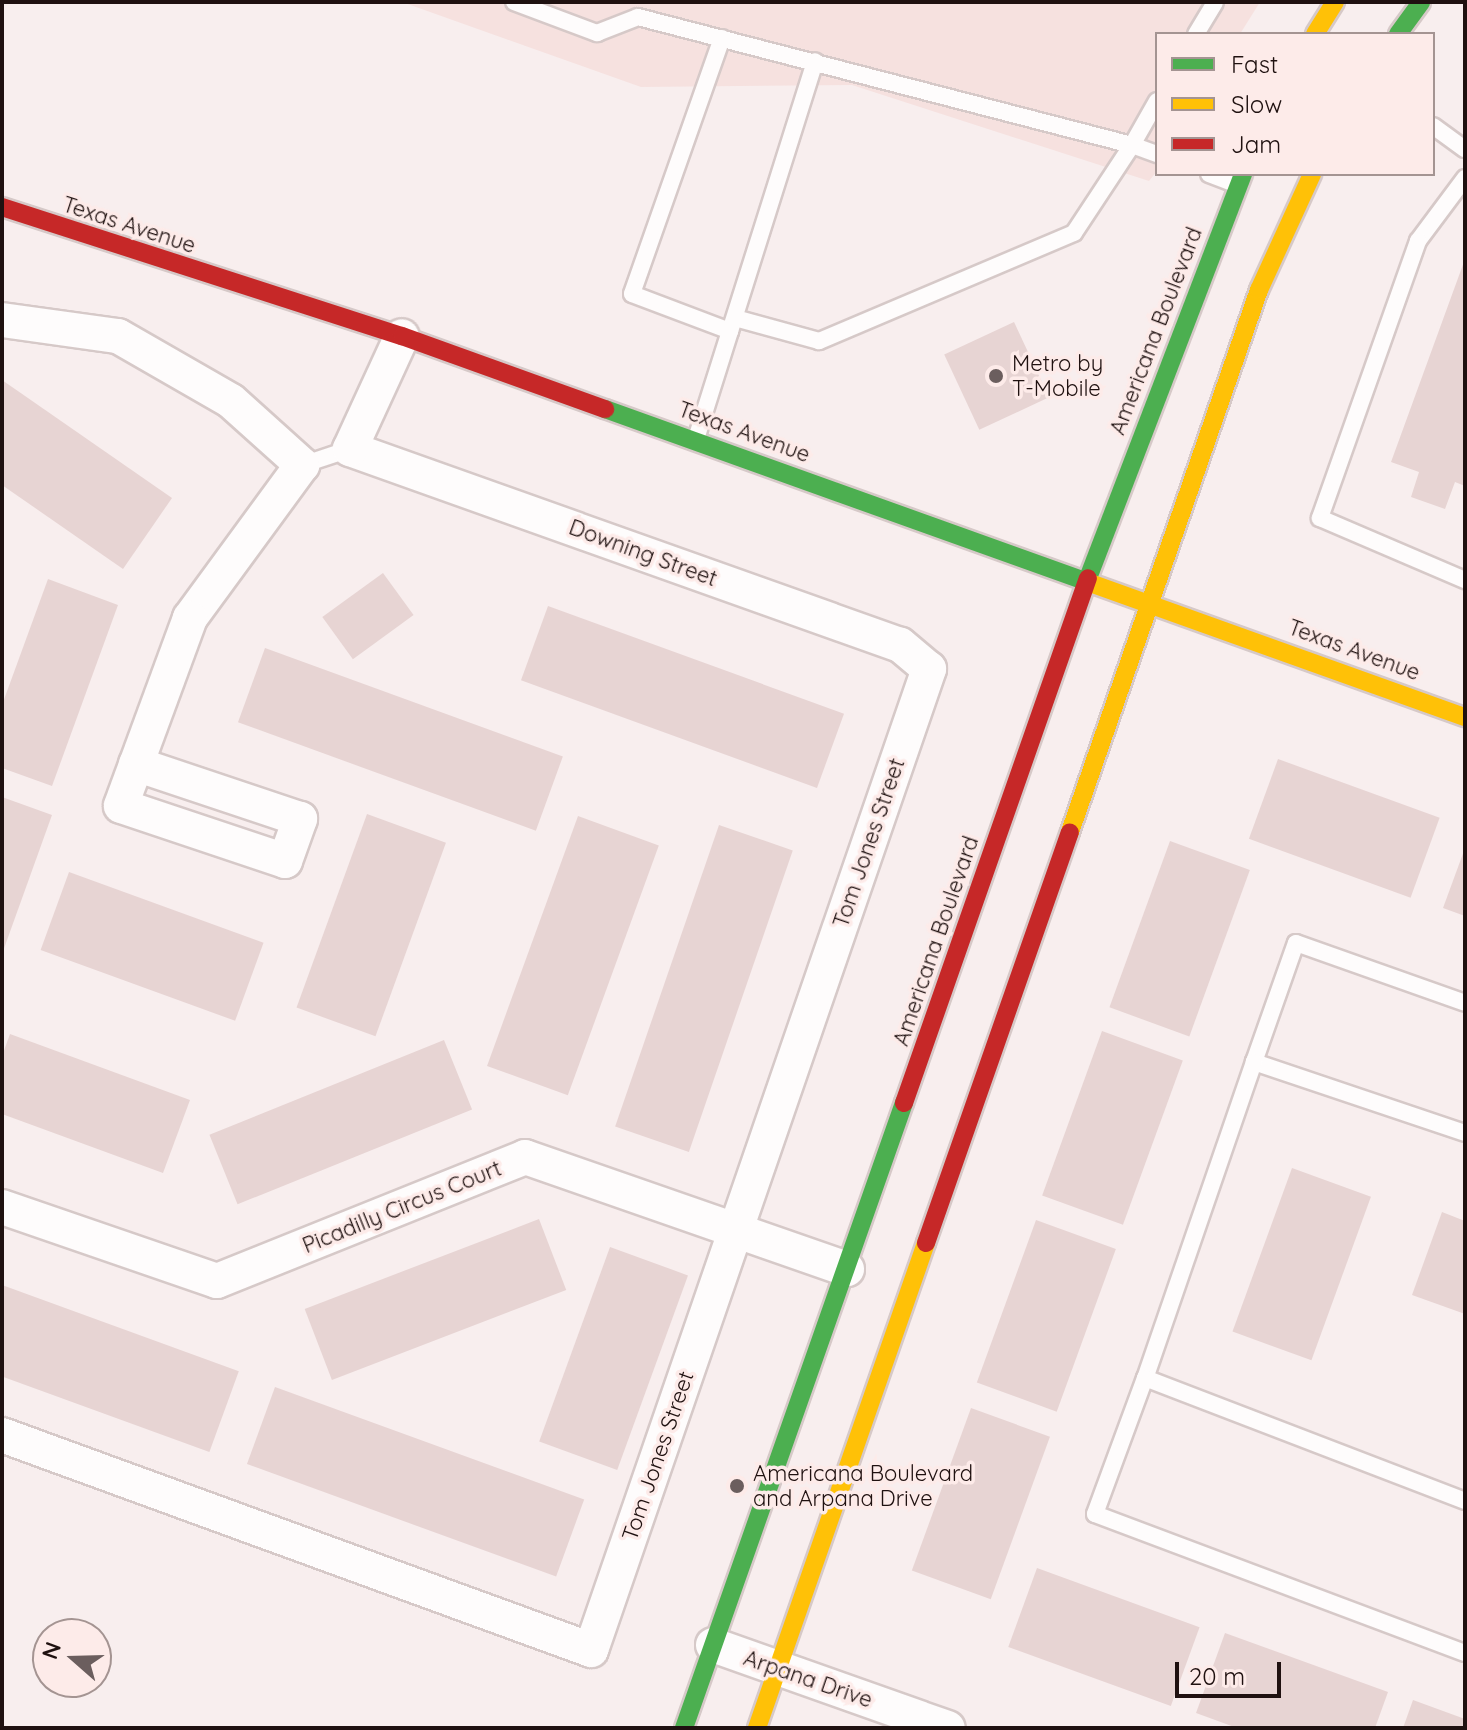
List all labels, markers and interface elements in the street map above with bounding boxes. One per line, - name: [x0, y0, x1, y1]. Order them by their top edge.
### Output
- legend: [1155, 32, 1435, 176]
- text: Fast: [1231, 49, 1278, 79]
- text: Slow: [1231, 89, 1282, 119]
- text: Jam: [1231, 129, 1281, 159]
- street label: Texas Avenue: [59, 191, 199, 259]
- street label: Americana Boulevard: [1104, 223, 1208, 439]
- place label: Metro by T-Mobile: [1012, 350, 1103, 402]
- marker: Metro by T-Mobile: [987, 367, 1005, 385]
- street label: Texas Avenue: [674, 396, 814, 468]
- street label: Downing Street: [565, 514, 721, 592]
- street label: Texas Avenue: [1284, 614, 1424, 686]
- street label: Tom Jones Street: [828, 755, 910, 931]
- street label: Americana Boulevard: [888, 833, 984, 1049]
- street label: Picadilly Circus Court: [299, 1155, 505, 1259]
- street label: Tom Jones Street: [617, 1368, 699, 1544]
- place label: Americana Boulevard and Arpana Drive: [753, 1460, 973, 1512]
- marker: Americana Boulevard and Arpana Drive: [728, 1477, 746, 1495]
- north arrow: [32, 1618, 112, 1698]
- text: N: [35, 1638, 67, 1663]
- street label: Arpana Drive: [740, 1645, 876, 1713]
- scale bar: [1179, 1646, 1285, 1696]
- text: 20 m: [1189, 1661, 1245, 1691]

